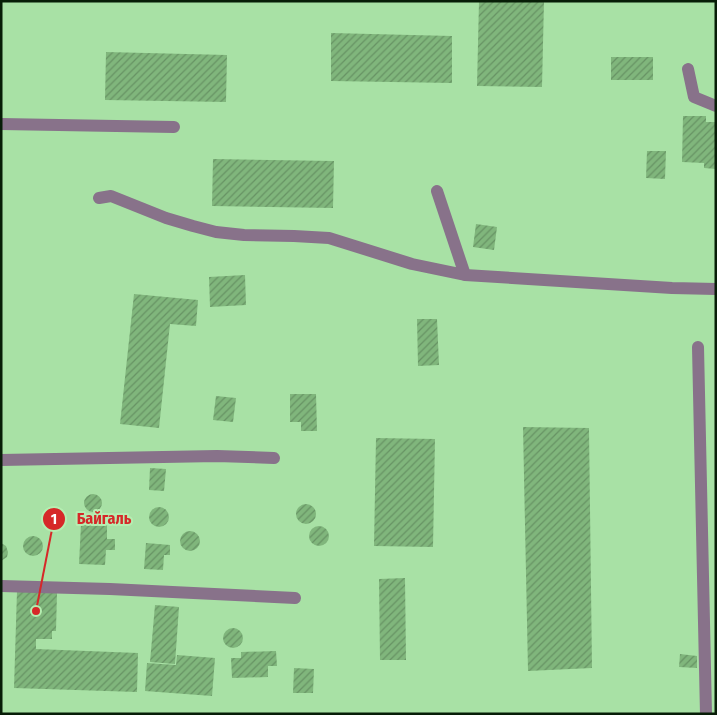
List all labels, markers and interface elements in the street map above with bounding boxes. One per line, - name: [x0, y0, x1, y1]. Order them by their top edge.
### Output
- callout: Байгаль: [42, 503, 142, 534]
- text: Байгаль: [77, 509, 132, 528]
- text: 1: [51, 510, 57, 528]

